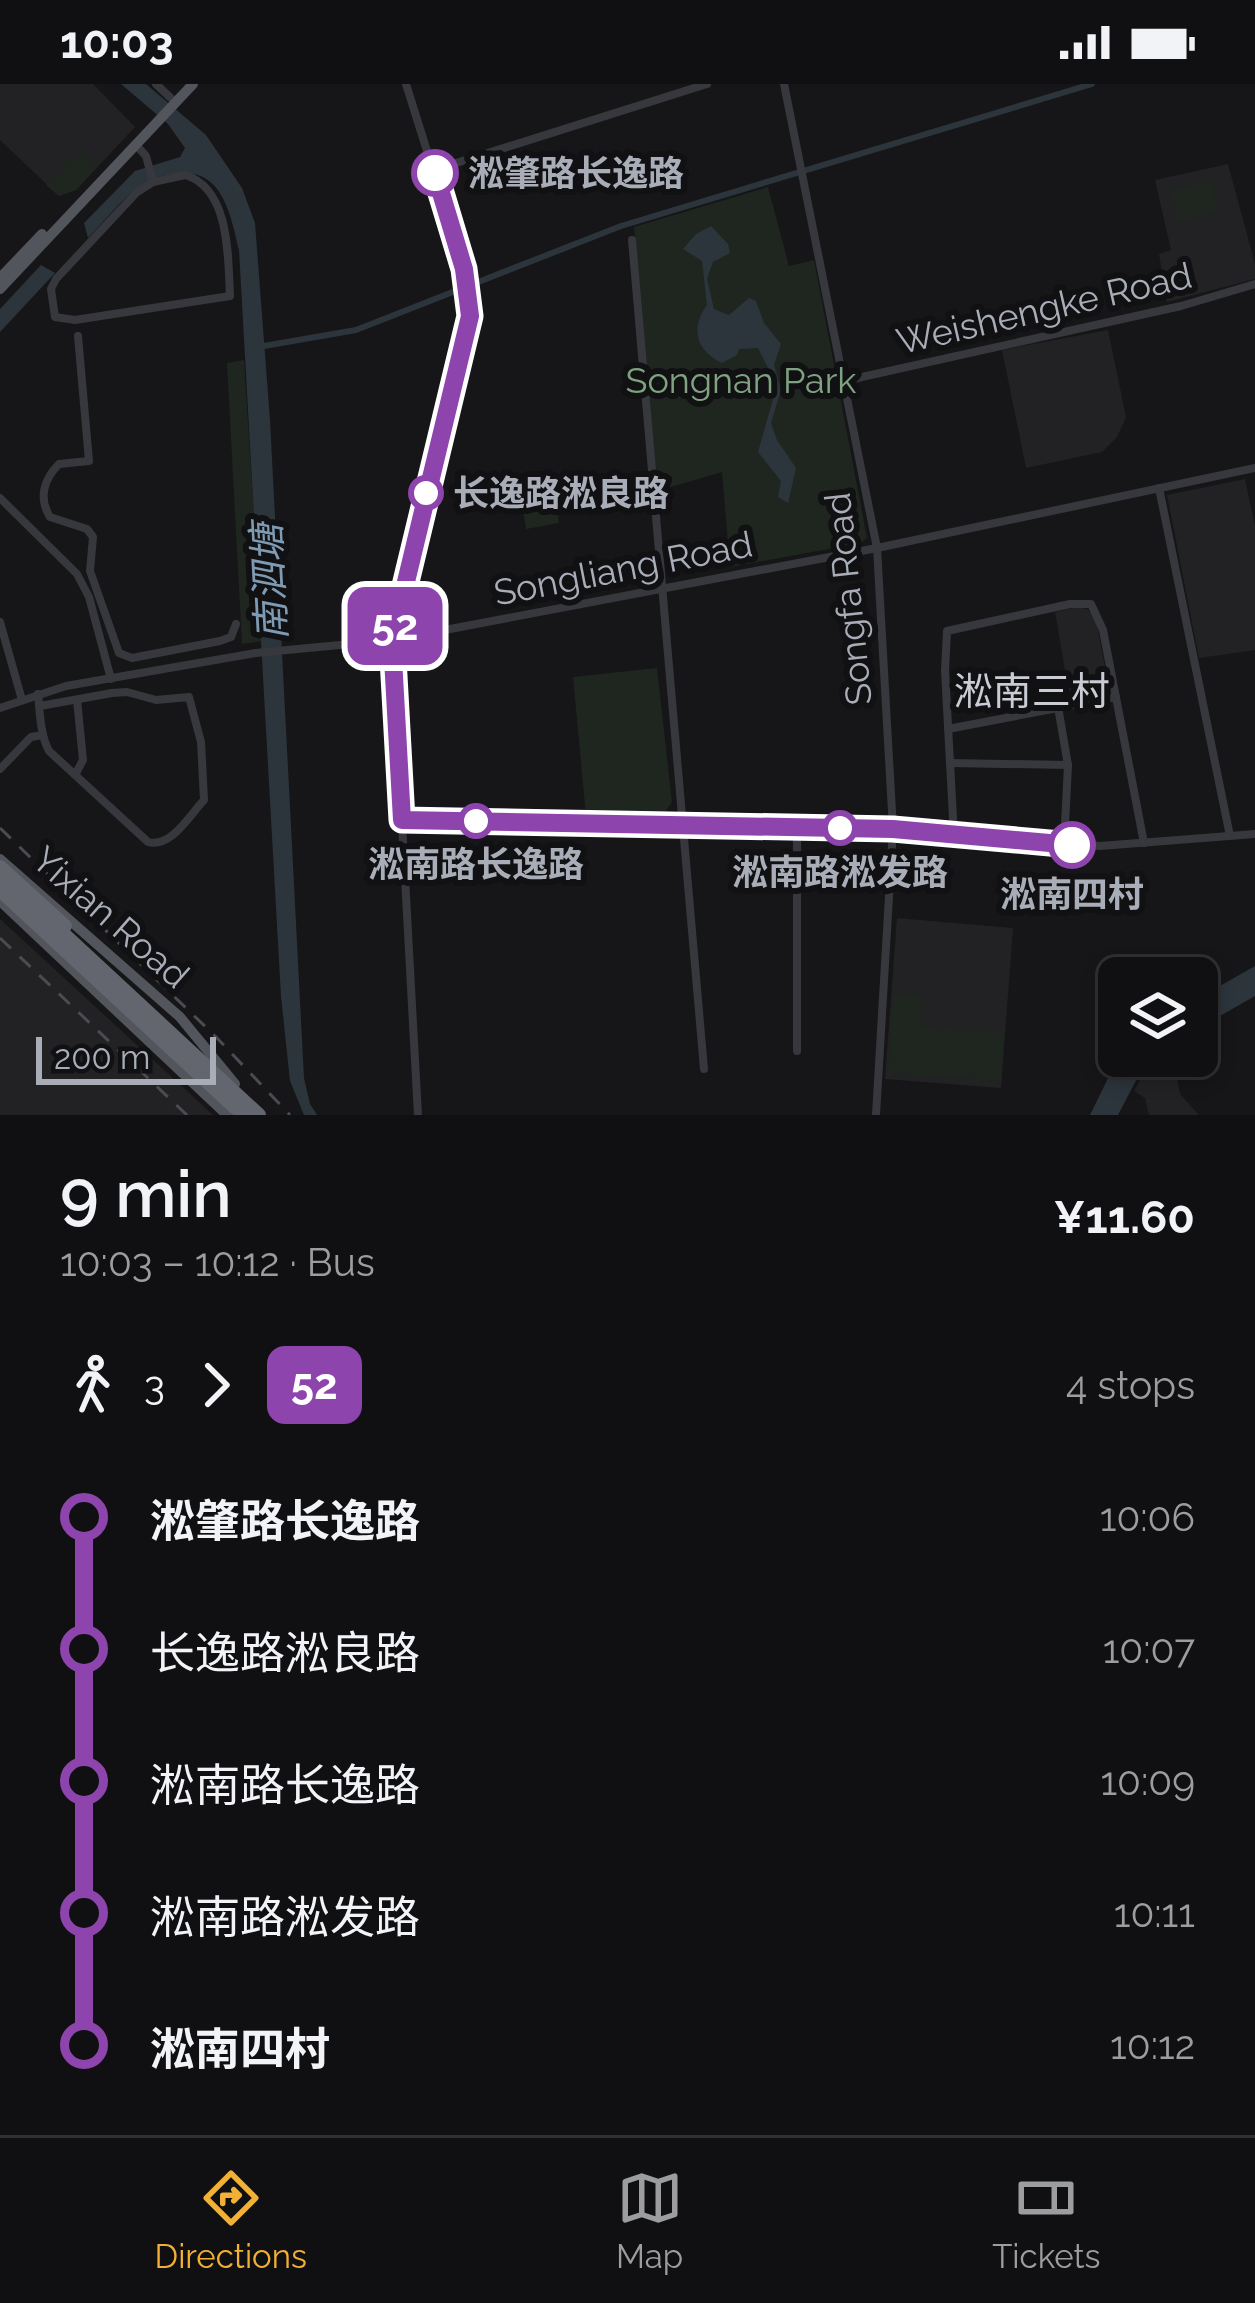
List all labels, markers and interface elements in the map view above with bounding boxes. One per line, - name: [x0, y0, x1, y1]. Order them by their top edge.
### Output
- text: 10:03: [60, 16, 174, 69]
- marker: 淞肇路长逸路: [413, 151, 457, 195]
- place label: 淞肇路长逸路: [468, 152, 684, 194]
- street label: Weishengke Road: [892, 254, 1196, 362]
- park label: Songnan Park: [626, 359, 856, 401]
- place label: 长逸路淞良路: [453, 472, 669, 514]
- marker: 长逸路淞良路: [410, 477, 442, 509]
- street label: Songfa Road: [816, 491, 880, 707]
- water label: 南泗塘: [243, 516, 295, 642]
- street label: Songliang Road: [490, 522, 756, 614]
- line badge: 52: [341, 587, 449, 665]
- text: 52: [372, 601, 418, 650]
- district label: 淞南三村: [954, 668, 1110, 714]
- marker: 淞南路长逸路: [460, 805, 492, 837]
- marker: 淞南路淞发路: [824, 812, 856, 844]
- marker: 淞南四村: [1050, 823, 1094, 867]
- street label: Yixian Road: [24, 838, 198, 996]
- place label: 淞南路长逸路: [368, 843, 584, 885]
- place label: 淞南路淞发路: [732, 851, 948, 893]
- place label: 淞南四村: [1000, 873, 1144, 915]
- map controls: [1098, 957, 1218, 1077]
- button: layers: [1098, 957, 1218, 1077]
- scale bar: [36, 1031, 216, 1084]
- text: 200 m: [54, 1038, 150, 1077]
- text: 9 min: [60, 1155, 232, 1232]
- text: ¥11.60: [1053, 1191, 1195, 1244]
- text: 10:03 – 10:12 · Bus: [60, 1239, 375, 1285]
- icon: walk: [60, 1352, 126, 1418]
- icon: forward: [183, 1352, 249, 1418]
- text: 52: [291, 1360, 338, 1409]
- text: 3: [144, 1362, 165, 1408]
- text: 4 stops: [1066, 1362, 1195, 1408]
- text: 10:06: [1100, 1494, 1195, 1540]
- text: 淞肇路长逸路: [150, 1495, 420, 1548]
- text: 10:07: [1103, 1626, 1195, 1672]
- text: 长逸路淞良路: [150, 1627, 420, 1680]
- text: 10:09: [1100, 1758, 1195, 1804]
- text: 淞南路长逸路: [150, 1759, 420, 1812]
- text: 10:11: [1114, 1890, 1195, 1936]
- text: 淞南路淞发路: [150, 1891, 420, 1944]
- text: 10:12: [1110, 2022, 1195, 2068]
- text: 淞南四村: [150, 2023, 330, 2076]
- tab: Directions: [155, 2165, 307, 2276]
- tab: Map: [616, 2165, 683, 2276]
- tab: Tickets: [992, 2165, 1100, 2276]

